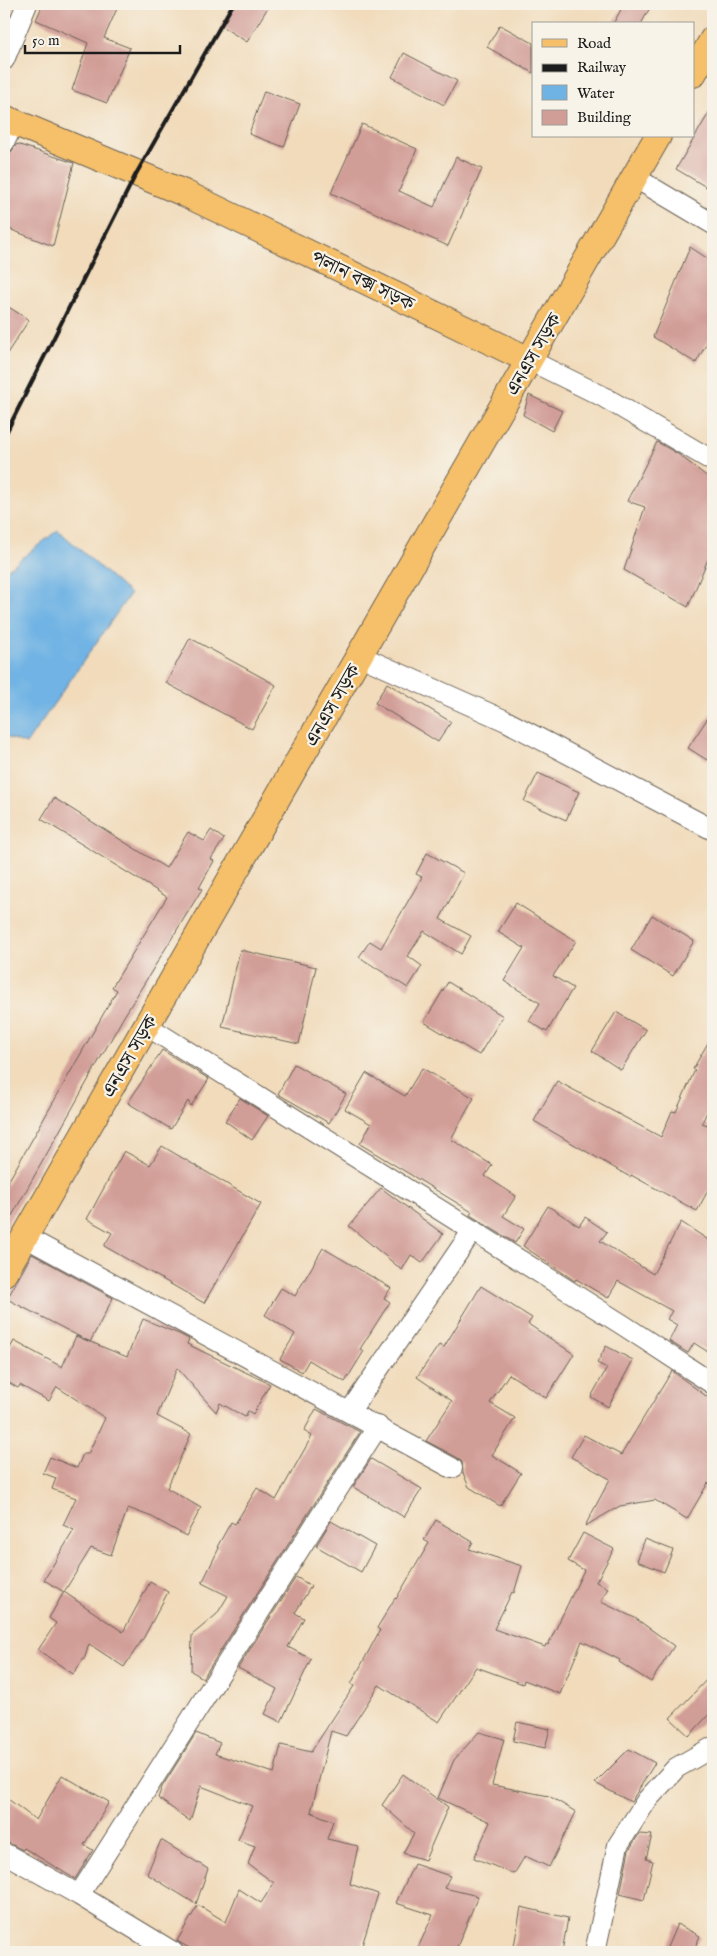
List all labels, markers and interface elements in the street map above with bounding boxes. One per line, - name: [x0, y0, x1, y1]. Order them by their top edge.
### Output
- scale bar: [25, 22, 180, 54]
- legend: [532, 22, 694, 138]
- text: 50 m: [32, 31, 60, 50]
- text: Road: [577, 34, 612, 53]
- text: Railway: [577, 58, 627, 77]
- text: Water: [577, 84, 615, 103]
- text: Building: [577, 108, 632, 127]
- street label: পলান বক্স সড়ক: [307, 246, 419, 318]
- street label: এনএস সড়ক: [501, 308, 568, 401]
- street label: এনএস সড়ক: [300, 659, 367, 752]
- street label: এনএস সড়ক: [97, 1010, 164, 1103]

